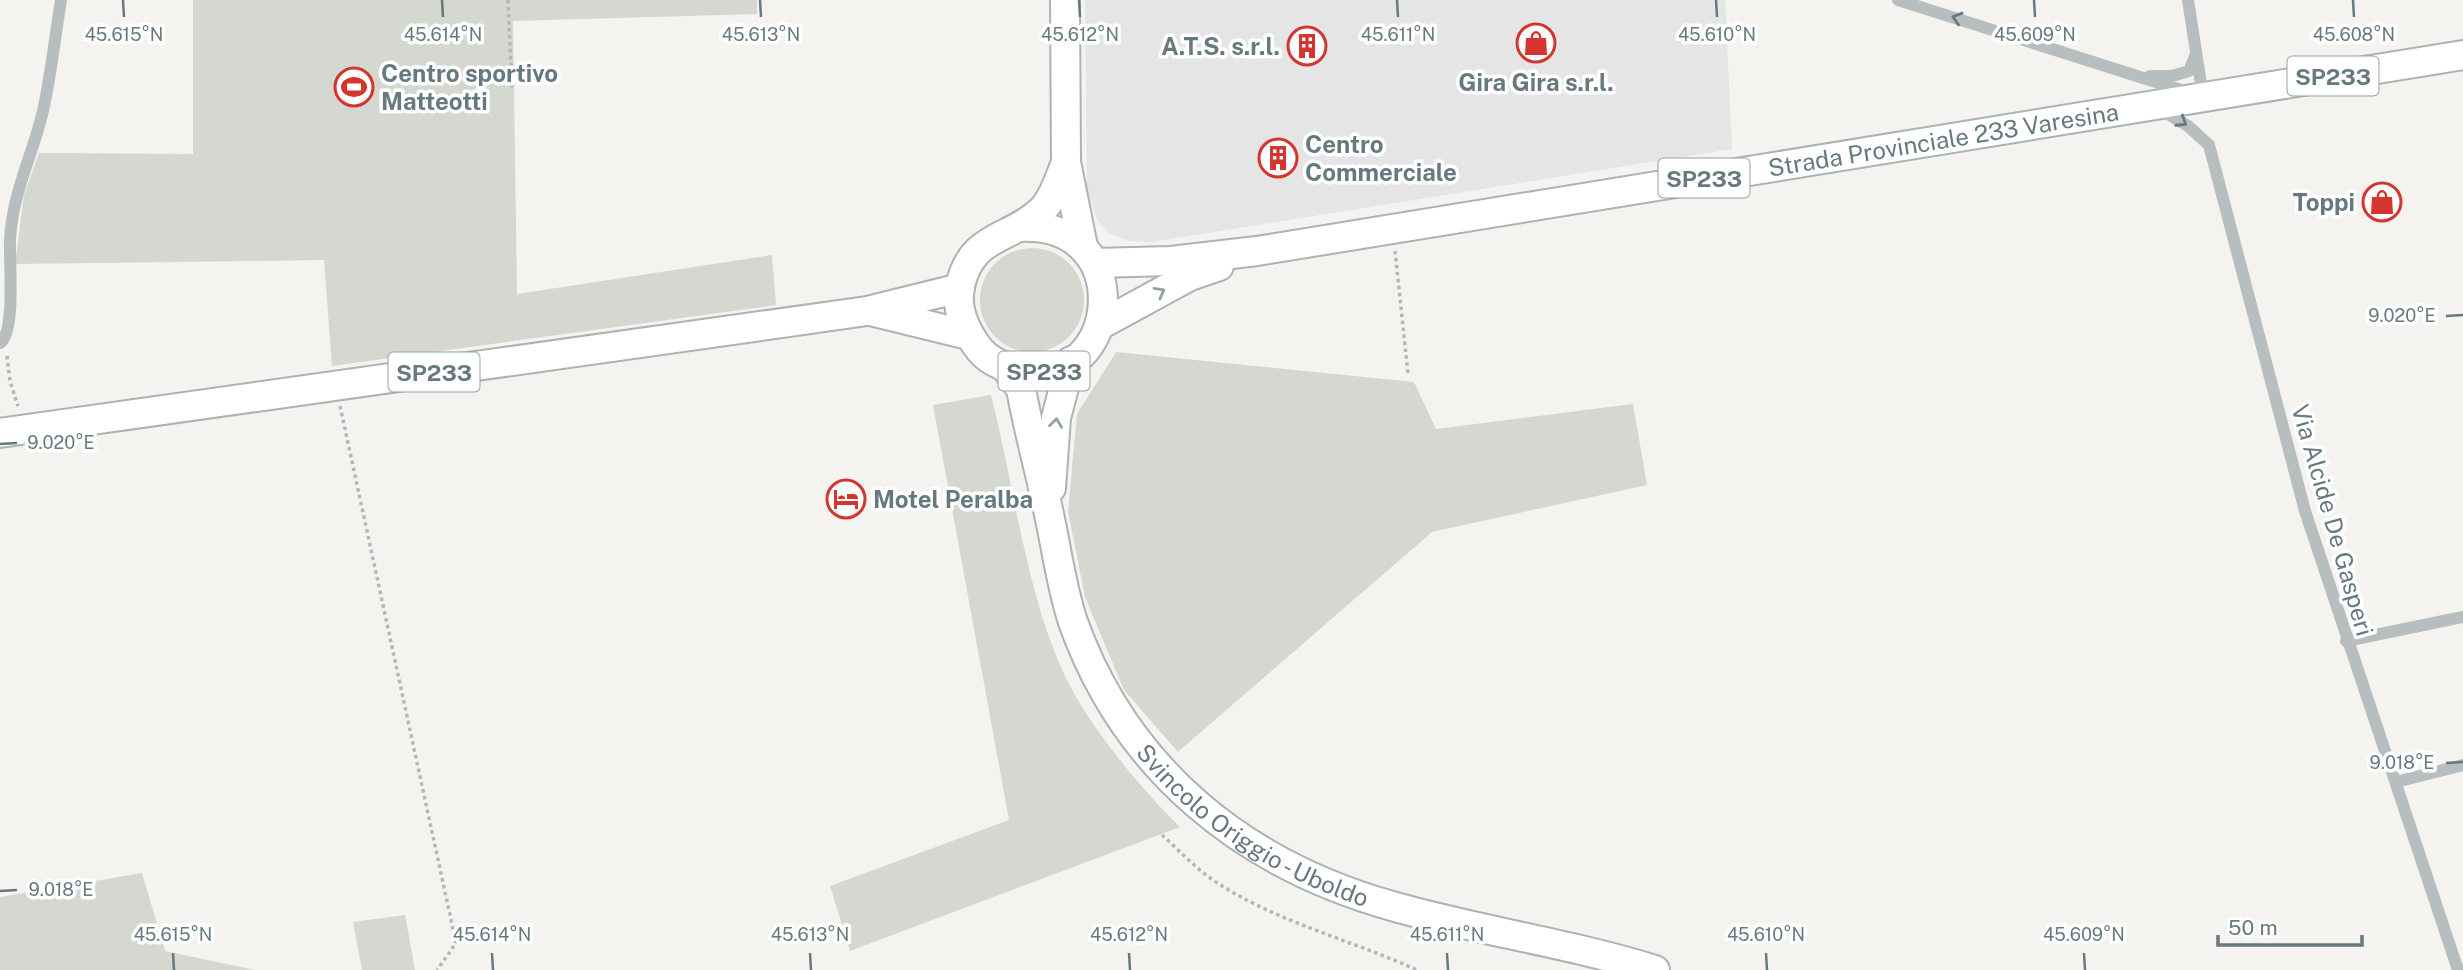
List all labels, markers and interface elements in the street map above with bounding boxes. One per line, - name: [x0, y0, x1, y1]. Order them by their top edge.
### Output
- one-way arrow: [1951, 12, 1964, 26]
- shop icon: Gira Gira s.r.l.: [1515, 22, 1557, 64]
- text: 45.615°N: [85, 24, 163, 45]
- text: 45.614°N: [404, 24, 482, 45]
- text: 45.613°N: [722, 24, 800, 45]
- text: 45.612°N: [1041, 24, 1119, 45]
- text: 45.611°N: [1361, 24, 1435, 45]
- text: 45.610°N: [1678, 24, 1756, 45]
- text: 45.609°N: [1994, 24, 2076, 45]
- text: 45.608°N: [2313, 24, 2395, 45]
- building icon: A.T.S. s.r.l.: [1286, 25, 1328, 67]
- place label: A.T.S. s.r.l.: [1161, 32, 1280, 60]
- road number: SP233: [2288, 57, 2378, 96]
- place label: Centro sportivo Matteotti: [381, 59, 558, 115]
- sports icon: Centro sportivo Matteotti: [333, 66, 375, 108]
- place label: Gira Gira s.r.l.: [1458, 68, 1614, 96]
- street label: Strada Provinciale 233 Varesina: [1766, 97, 2121, 182]
- one-way arrow: [2174, 114, 2187, 127]
- place label: Centro Commerciale: [1305, 130, 1457, 186]
- building icon: Centro Commerciale: [1257, 137, 1299, 179]
- road number: SP233: [1658, 158, 1750, 197]
- shop icon: Toppi: [2361, 181, 2403, 223]
- place label: Toppi: [2293, 188, 2355, 216]
- one-way arrow: [1153, 287, 1165, 301]
- text: 9.020°E: [2368, 305, 2436, 326]
- road number: SP233: [388, 352, 480, 392]
- road number: SP233: [998, 352, 1090, 390]
- street label: Via Alcide De Gasperi: [2287, 401, 2379, 639]
- one-way arrow: [1049, 417, 1064, 429]
- text: 9.020°E: [27, 432, 95, 453]
- hotel icon: Motel Peralba: [825, 478, 867, 520]
- place label: Motel Peralba: [873, 485, 1033, 513]
- street label: Svincolo Origgio - Uboldo: [1131, 738, 1372, 912]
- text: 9.018°E: [2370, 752, 2434, 773]
- text: 9.018°E: [29, 879, 93, 900]
- scale bar: [2218, 904, 2362, 948]
- text: 50 m: [2228, 915, 2278, 940]
- text: 45.615°N: [134, 924, 212, 945]
- text: 45.614°N: [453, 924, 531, 945]
- text: 45.613°N: [771, 924, 849, 945]
- text: 45.612°N: [1090, 924, 1168, 945]
- text: 45.611°N: [1410, 924, 1484, 945]
- text: 45.610°N: [1727, 924, 1805, 945]
- text: 45.609°N: [2043, 924, 2125, 945]

